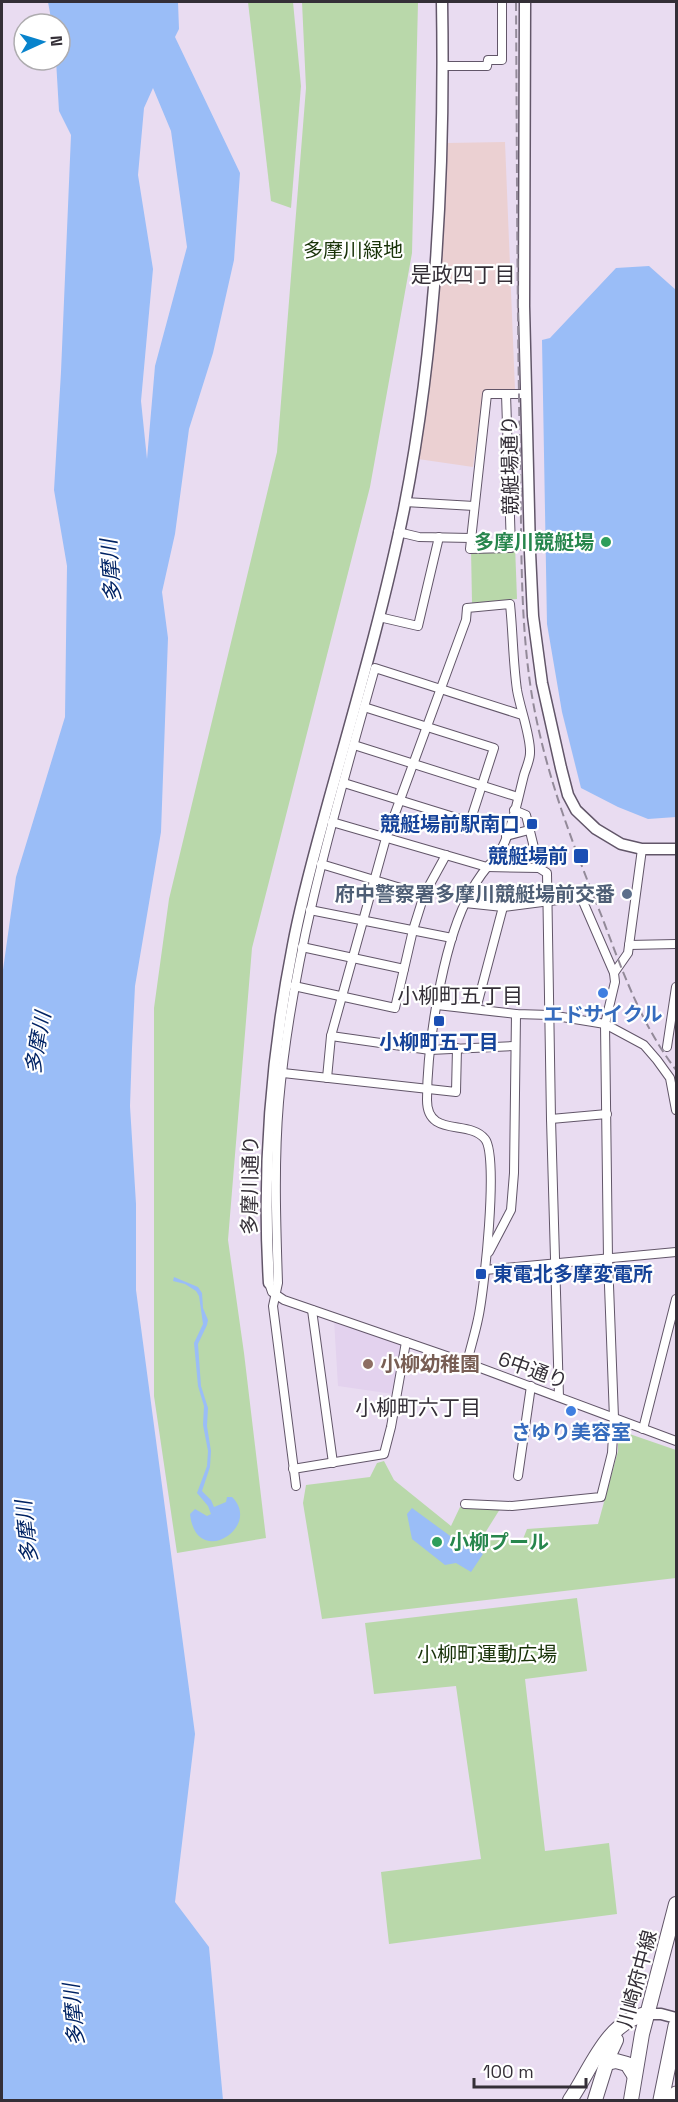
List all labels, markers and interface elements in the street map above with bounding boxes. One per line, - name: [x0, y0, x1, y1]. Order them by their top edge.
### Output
- north arrow: [12, 12, 72, 72]
- text: N: [46, 35, 67, 47]
- park label: 多摩川緑地: [303, 237, 403, 263]
- district label: 是政四丁目: [411, 261, 516, 288]
- street label: 競艇場通り: [496, 415, 524, 515]
- place label: 多摩川競艇場: [474, 529, 594, 555]
- marker: 多摩川競艇場: [599, 535, 613, 549]
- water label: 多摩川: [95, 537, 126, 603]
- place label: 競艇場前駅南口: [380, 811, 520, 837]
- marker: 競艇場前駅南口: [525, 817, 539, 831]
- place label: 競艇場前: [488, 843, 568, 869]
- marker: 競艇場前: [572, 847, 590, 865]
- place label: 府中警察署多摩川競艇場前交番: [335, 881, 615, 907]
- marker: 府中警察署多摩川競艇場前交番: [620, 887, 634, 901]
- district label: 小柳町五丁目: [397, 982, 523, 1009]
- marker: エドサイクル: [596, 986, 610, 1000]
- place label: エドサイクル: [544, 1001, 663, 1027]
- water label: 多摩川: [19, 1008, 57, 1076]
- marker: 小柳町五丁目: [432, 1014, 446, 1028]
- place label: 小柳町五丁目: [379, 1029, 499, 1055]
- street label: 多摩川通り: [236, 1135, 264, 1235]
- place label: 東電北多摩変電所: [493, 1261, 653, 1287]
- marker: 東電北多摩変電所: [474, 1267, 488, 1281]
- street label: 6中通り: [495, 1345, 571, 1395]
- place label: 小柳幼稚園: [380, 1351, 480, 1377]
- marker: 小柳幼稚園: [361, 1357, 375, 1371]
- district label: 小柳町六丁目: [355, 1394, 481, 1421]
- marker: さゆり美容室: [564, 1404, 578, 1418]
- place label: さゆり美容室: [511, 1419, 631, 1445]
- water label: 多摩川: [10, 1497, 43, 1565]
- place label: 小柳プール: [449, 1529, 549, 1555]
- marker: 小柳プール: [430, 1535, 444, 1549]
- park label: 小柳町運動広場: [417, 1641, 557, 1667]
- street label: 川崎府中線: [612, 1927, 662, 2031]
- water label: 多摩川: [57, 1980, 90, 2048]
- scale bar: [474, 2051, 586, 2089]
- text: 100 m: [483, 2060, 534, 2083]

